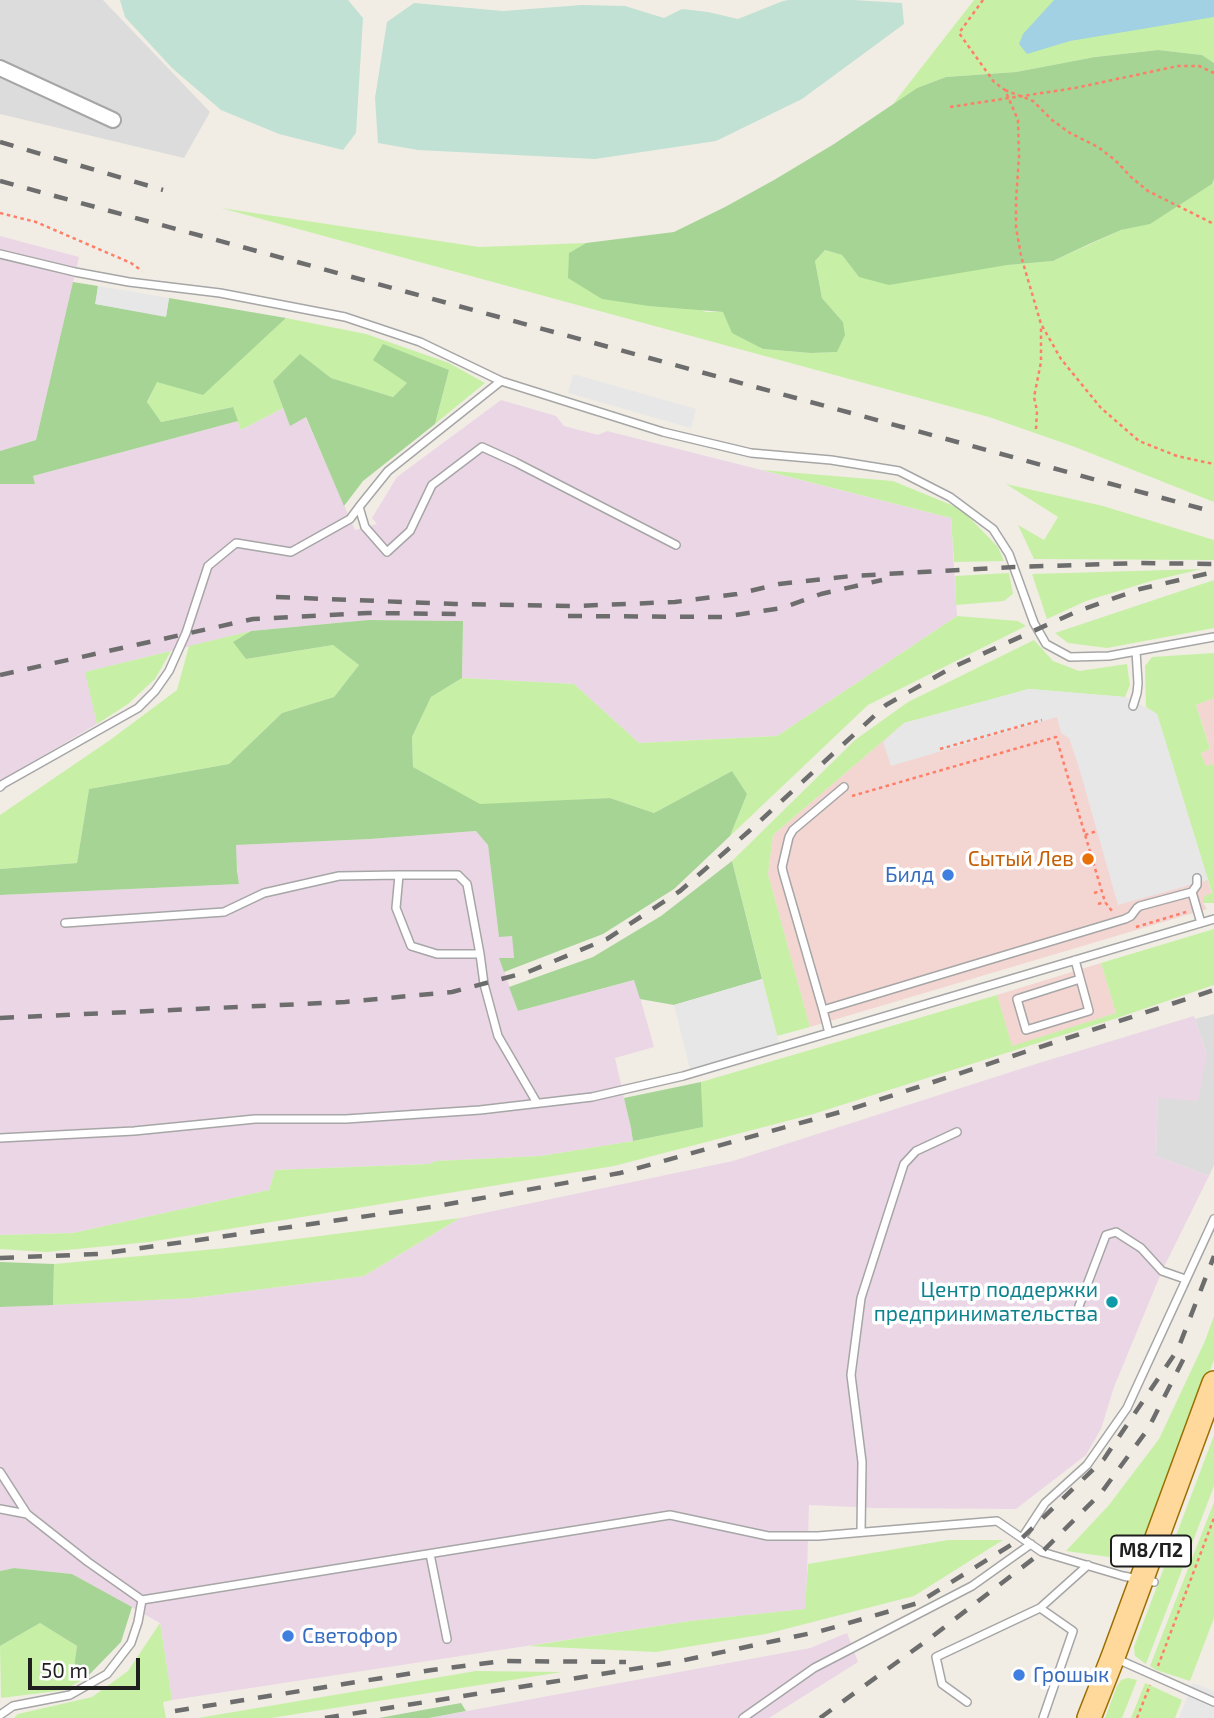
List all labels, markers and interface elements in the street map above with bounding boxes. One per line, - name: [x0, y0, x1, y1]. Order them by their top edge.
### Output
- place label: Сытый Лев: [968, 846, 1074, 872]
- marker: Сытый Лев: [1080, 851, 1096, 867]
- place label: Билд: [885, 862, 934, 888]
- marker: Билд: [940, 867, 956, 883]
- place label: Центр поддержки предпринимательства: [874, 1277, 1098, 1327]
- marker: Центр поддержки предпринимательства: [1104, 1294, 1120, 1310]
- road number: М8/П2: [1111, 1536, 1191, 1567]
- place label: Светофор: [302, 1623, 398, 1649]
- marker: Светофор: [280, 1628, 296, 1644]
- scale bar: [32, 1644, 144, 1688]
- text: 50 m: [41, 1657, 88, 1682]
- place label: Грошык: [1033, 1662, 1109, 1688]
- marker: Грошык: [1011, 1667, 1027, 1683]

